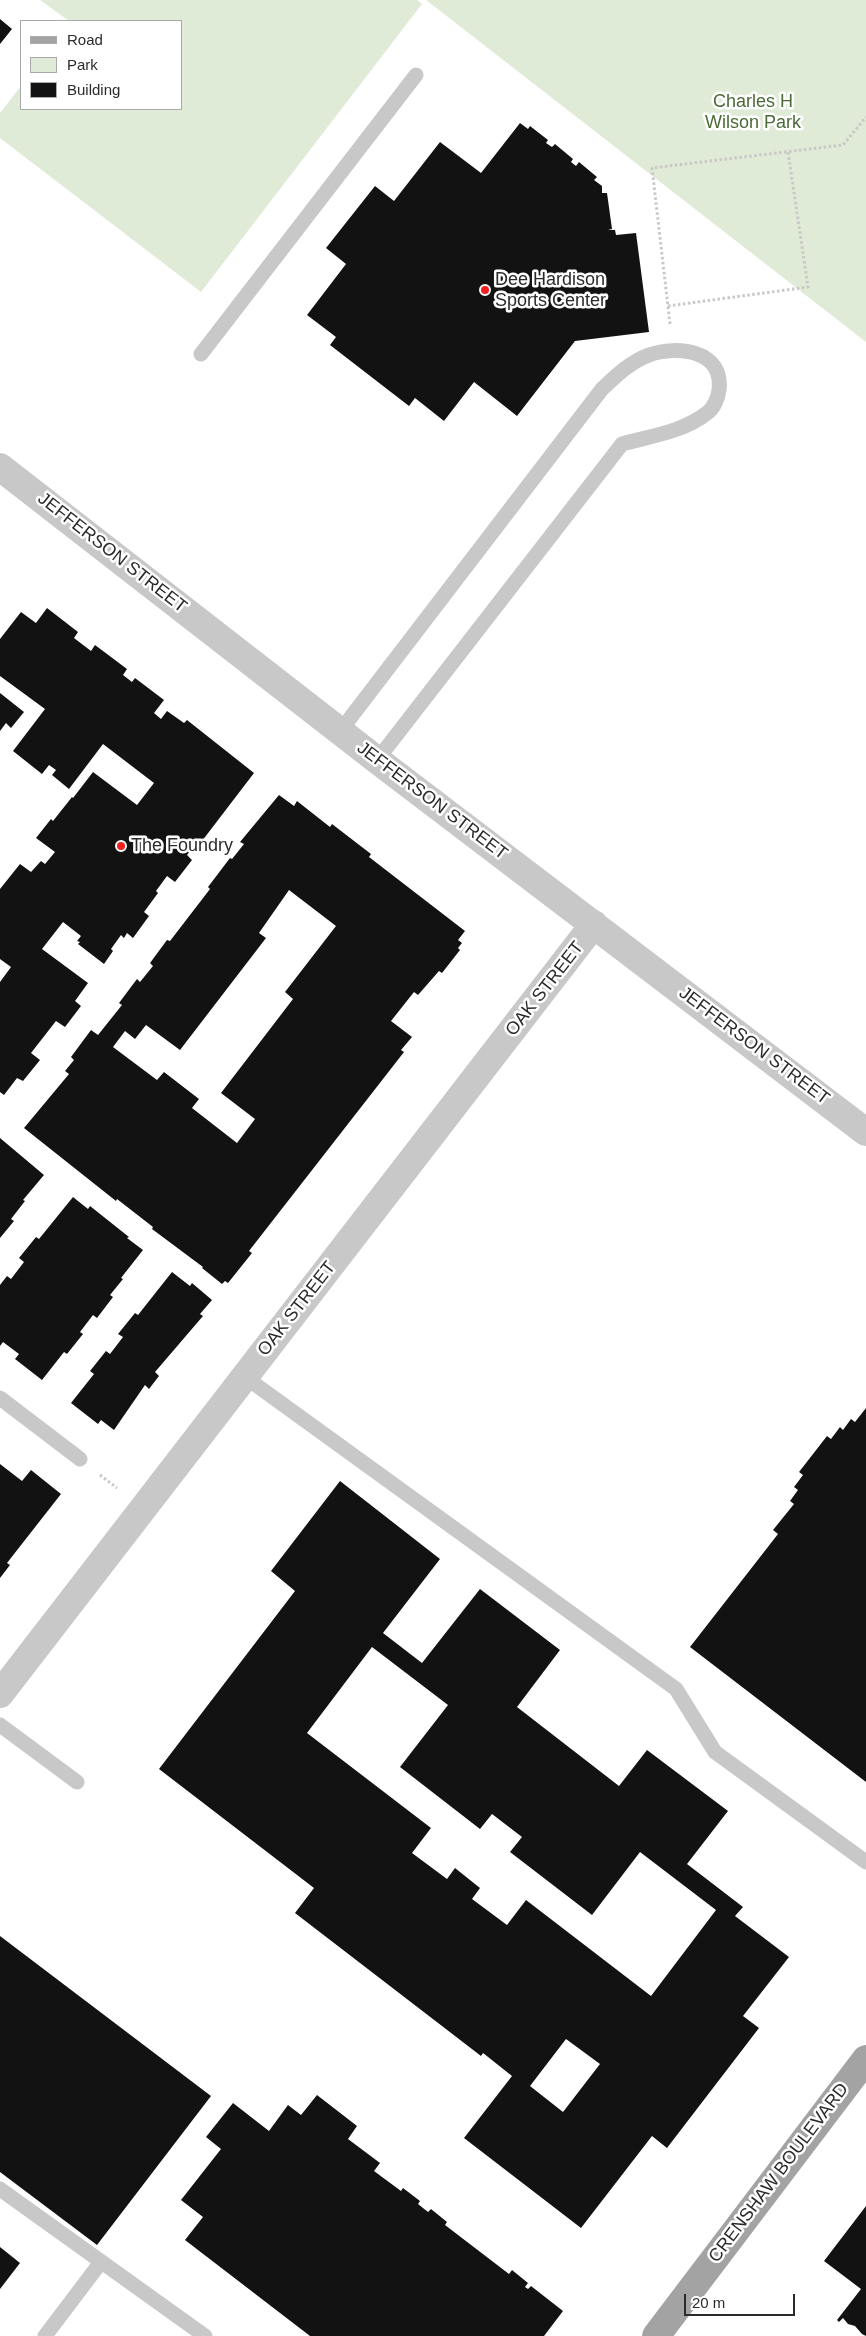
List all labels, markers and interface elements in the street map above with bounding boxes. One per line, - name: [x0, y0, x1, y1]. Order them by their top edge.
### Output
- legend: [20, 20, 182, 110]
- text: Road: [67, 31, 103, 48]
- text: Park: [67, 56, 98, 73]
- text: Building: [67, 81, 120, 98]
- park label: Charles H Wilson Park: [705, 91, 801, 134]
- place label: Dee Hardison Sports Center: [495, 269, 606, 312]
- marker: Dee Hardison Sports Center: [479, 284, 491, 296]
- street label: JEFFERSON STREET: [33, 488, 191, 618]
- street label: JEFFERSON STREET: [352, 737, 512, 865]
- place label: The Foundry: [131, 835, 233, 857]
- marker: The Foundry: [115, 840, 127, 852]
- street label: OAK STREET: [501, 937, 589, 1041]
- street label: JEFFERSON STREET: [674, 982, 834, 1110]
- street label: OAK STREET: [253, 1257, 341, 1361]
- street label: CRENSHAW BOULEVARD: [704, 2079, 854, 2267]
- scale bar: [686, 2284, 797, 2316]
- text: 20 m: [692, 2294, 725, 2311]

